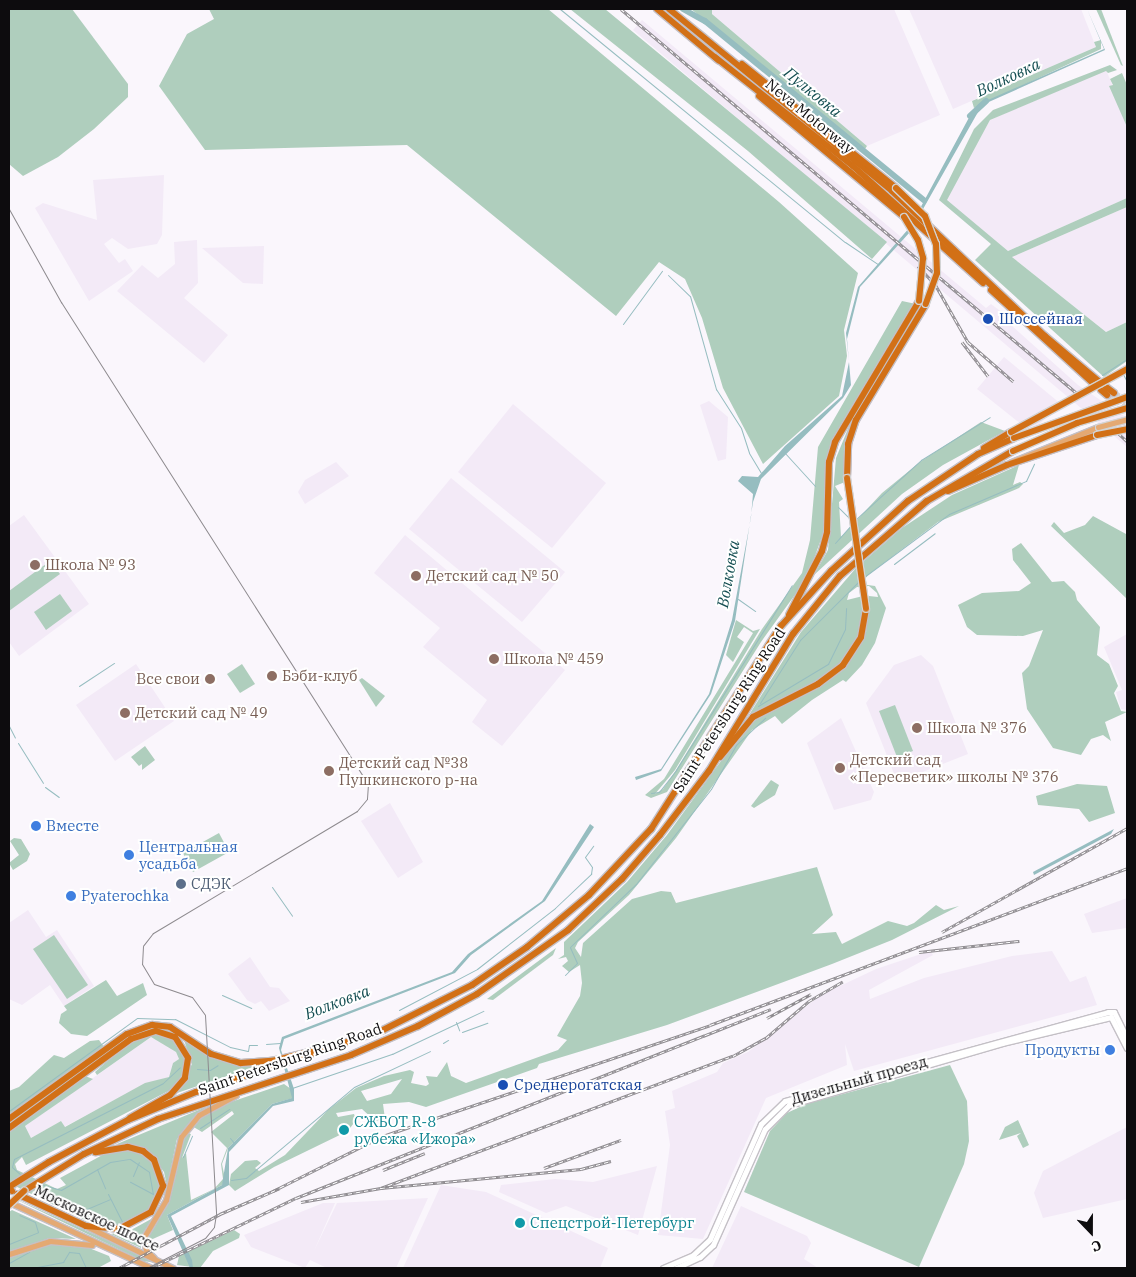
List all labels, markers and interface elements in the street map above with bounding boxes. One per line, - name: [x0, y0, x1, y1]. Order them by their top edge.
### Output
- water label: Волковка: [973, 54, 1043, 100]
- water label: Пулковка: [780, 63, 846, 121]
- street label: Neva Motorway: [762, 75, 858, 157]
- place label: Шоссейная: [999, 310, 1083, 328]
- marker: Шоссейная: [981, 312, 995, 326]
- water label: Волковка: [713, 539, 743, 609]
- place label: Школа № 93: [45, 556, 136, 574]
- marker: Школа № 93: [29, 559, 41, 571]
- place label: Детский сад № 50: [426, 567, 559, 585]
- marker: Детский сад № 50: [410, 570, 422, 582]
- street label: Saint Petersburg Ring Road: [669, 624, 789, 796]
- place label: Школа № 459: [504, 650, 604, 668]
- marker: Школа № 459: [488, 653, 500, 665]
- place label: Бэби-клуб: [282, 667, 357, 685]
- place label: Все свои: [136, 670, 200, 688]
- marker: Бэби-клуб: [266, 670, 278, 682]
- marker: Все свои: [204, 673, 216, 685]
- place label: Детский сад № 49: [135, 704, 268, 722]
- marker: Детский сад № 49: [119, 707, 131, 719]
- place label: Школа № 376: [927, 719, 1027, 737]
- marker: Школа № 376: [911, 722, 923, 734]
- place label: Детский сад «Пересветик» школы № 376: [850, 750, 1059, 785]
- place label: Детский сад №38 Пушкинского р-на: [339, 753, 478, 788]
- marker: Детский сад «Пересветик» школы № 376: [834, 762, 846, 774]
- marker: Детский сад №38 Пушкинского р-на: [323, 765, 335, 777]
- place label: Вместе: [46, 817, 99, 835]
- marker: Вместе: [30, 820, 42, 832]
- place label: Центральная усадьба: [139, 837, 238, 872]
- marker: Центральная усадьба: [123, 849, 135, 861]
- place label: СДЭК: [191, 875, 231, 893]
- marker: СДЭК: [175, 878, 187, 890]
- place label: Pyaterochka: [81, 887, 169, 905]
- marker: Pyaterochka: [65, 890, 77, 902]
- water label: Волковка: [302, 981, 372, 1023]
- street label: Saint Petersburg Ring Road: [196, 1019, 384, 1099]
- place label: Продукты: [1025, 1041, 1100, 1059]
- marker: Продукты: [1104, 1044, 1116, 1056]
- street label: Дизельный проезд: [789, 1052, 929, 1108]
- place label: Среднерогатская: [514, 1076, 642, 1094]
- marker: Среднерогатская: [496, 1078, 510, 1092]
- place label: СЖБОТ R-8 рубежа «Ижора»: [354, 1112, 476, 1147]
- marker: СЖБОТ R-8 рубежа «Ижора»: [338, 1124, 350, 1136]
- street label: Московское шоссе: [31, 1181, 163, 1255]
- north arrow: [1066, 1207, 1116, 1257]
- place label: Спецстрой-Петербург: [530, 1214, 694, 1232]
- marker: Спецстрой-Петербург: [514, 1217, 526, 1229]
- text: С: [1089, 1236, 1104, 1256]

